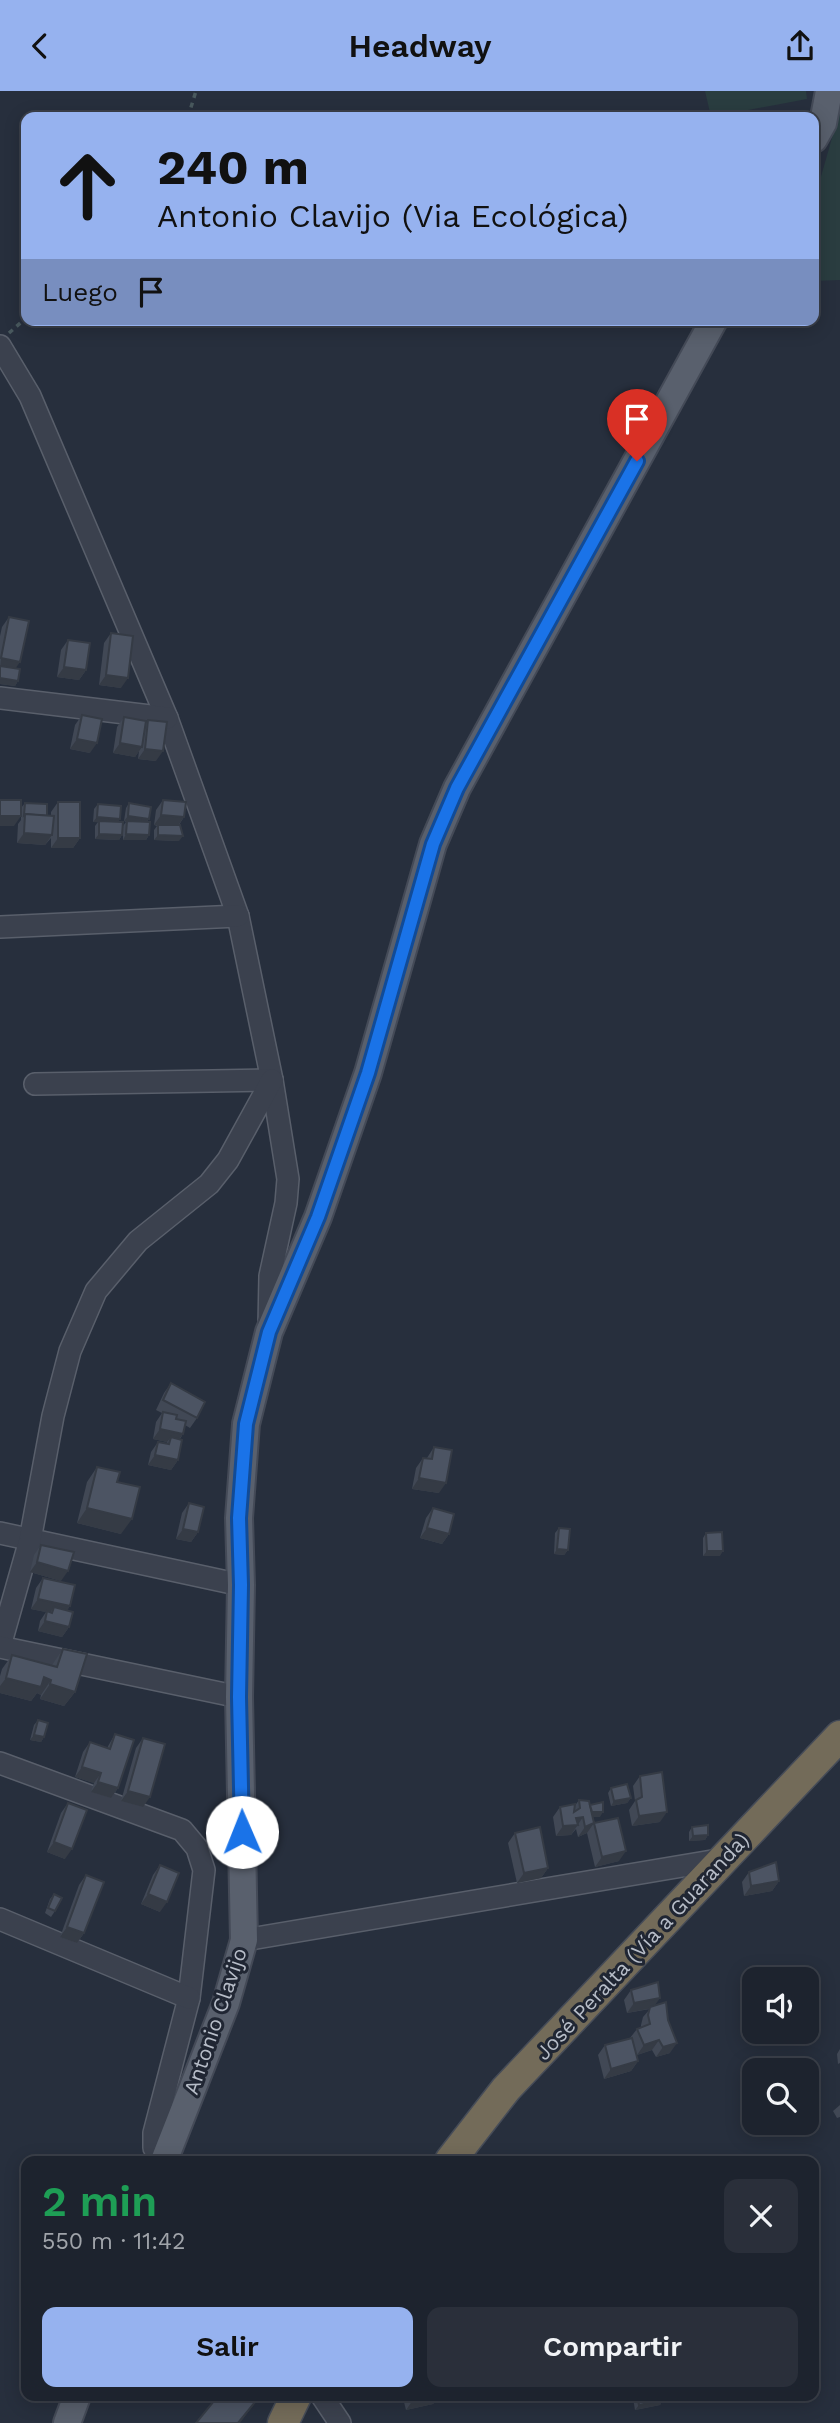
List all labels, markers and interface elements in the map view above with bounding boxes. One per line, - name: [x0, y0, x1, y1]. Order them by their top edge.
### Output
- icon: back: [21, 27, 59, 65]
- text: Headway: [348, 27, 492, 65]
- icon: share: [781, 27, 819, 65]
- text: 240 m: [157, 138, 309, 196]
- icon: ahead: [42, 140, 133, 231]
- text: Antonio Clavijo (Via Ecológica): [157, 197, 628, 235]
- icon: arrive: [132, 273, 170, 311]
- text: Luego: [42, 277, 118, 307]
- pin: [607, 389, 667, 461]
- icon: arrive: [618, 400, 656, 438]
- position arrow: [205, 1795, 279, 1869]
- street label: José Peralta (Vía a Guaranda): [530, 1827, 754, 2065]
- street label: Antonio Clavijo: [178, 1944, 252, 2098]
- map controls: [742, 1967, 819, 2135]
- button: sound: [742, 1967, 819, 2044]
- button: search: [742, 2058, 819, 2135]
- text: 2 min: [42, 2177, 157, 2226]
- button: close: [724, 2179, 798, 2253]
- text: 550 m · 11:42: [42, 2228, 185, 2255]
- button: Salir: [42, 2307, 413, 2387]
- button: Compartir: [427, 2307, 798, 2387]

